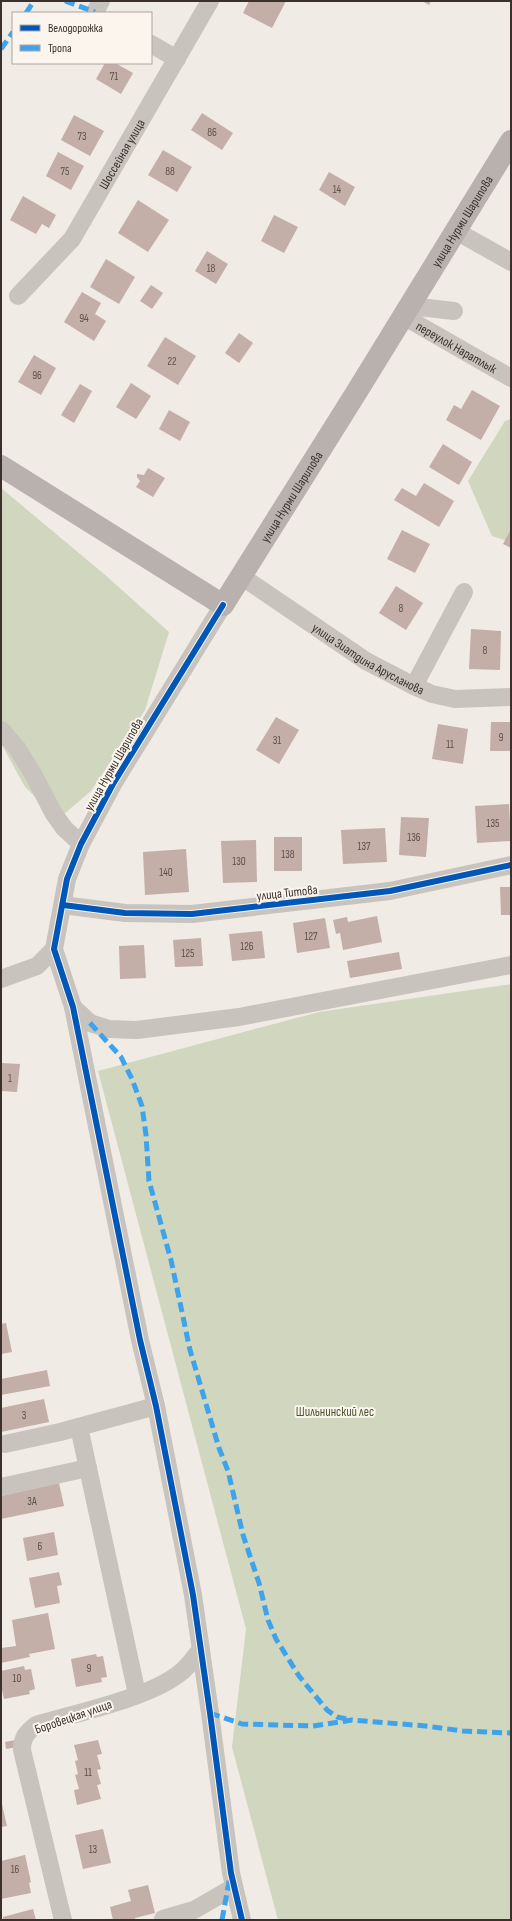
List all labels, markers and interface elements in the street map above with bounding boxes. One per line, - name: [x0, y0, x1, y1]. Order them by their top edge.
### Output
- legend: [12, 12, 152, 64]
- text: Велодорожка: [48, 21, 103, 36]
- text: Тропа: [48, 41, 72, 56]
- house number: 71: [110, 70, 118, 83]
- street label: Шоссейная улица: [96, 116, 149, 192]
- house number: 86: [207, 126, 217, 139]
- house number: 73: [77, 130, 87, 143]
- house number: 75: [61, 165, 69, 178]
- house number: 88: [165, 165, 175, 178]
- street label: улица Нурми Шарипова: [428, 173, 497, 270]
- house number: 14: [333, 183, 342, 196]
- house number: 18: [207, 262, 216, 275]
- house number: 94: [79, 312, 89, 325]
- street label: переулок Наратлык: [413, 318, 500, 377]
- house number: 22: [167, 355, 177, 368]
- house number: 96: [32, 369, 42, 382]
- street label: улица Нурми Шарипова: [257, 449, 326, 546]
- house number: 8: [399, 602, 404, 615]
- street label: улица Зиатдина Арусланова: [309, 620, 426, 699]
- house number: 8: [483, 644, 488, 657]
- street label: улица Нурми Шарипова: [81, 715, 147, 814]
- house number: 9: [499, 731, 504, 744]
- house number: 31: [273, 734, 281, 747]
- house number: 11: [446, 738, 454, 751]
- house number: 135: [487, 817, 499, 830]
- house number: 136: [407, 831, 421, 844]
- house number: 137: [358, 840, 371, 853]
- house number: 138: [281, 848, 295, 861]
- house number: 130: [232, 855, 246, 868]
- house number: 140: [159, 866, 173, 879]
- street label: улица Титова: [256, 882, 318, 904]
- house number: 127: [305, 930, 318, 943]
- house number: 126: [240, 940, 254, 953]
- house number: 125: [182, 947, 194, 960]
- house number: 1: [8, 1072, 12, 1085]
- park label: Шильнинский лес: [296, 1404, 374, 1420]
- house number: 3: [22, 1409, 27, 1422]
- house number: 3А: [27, 1495, 37, 1508]
- house number: 6: [38, 1540, 43, 1553]
- house number: 9: [87, 1662, 92, 1675]
- house number: 10: [13, 1672, 21, 1685]
- street label: Боровецкая улица: [33, 1696, 114, 1738]
- house number: 11: [84, 1766, 92, 1779]
- house number: 13: [89, 1843, 98, 1856]
- house number: 16: [11, 1863, 20, 1876]

